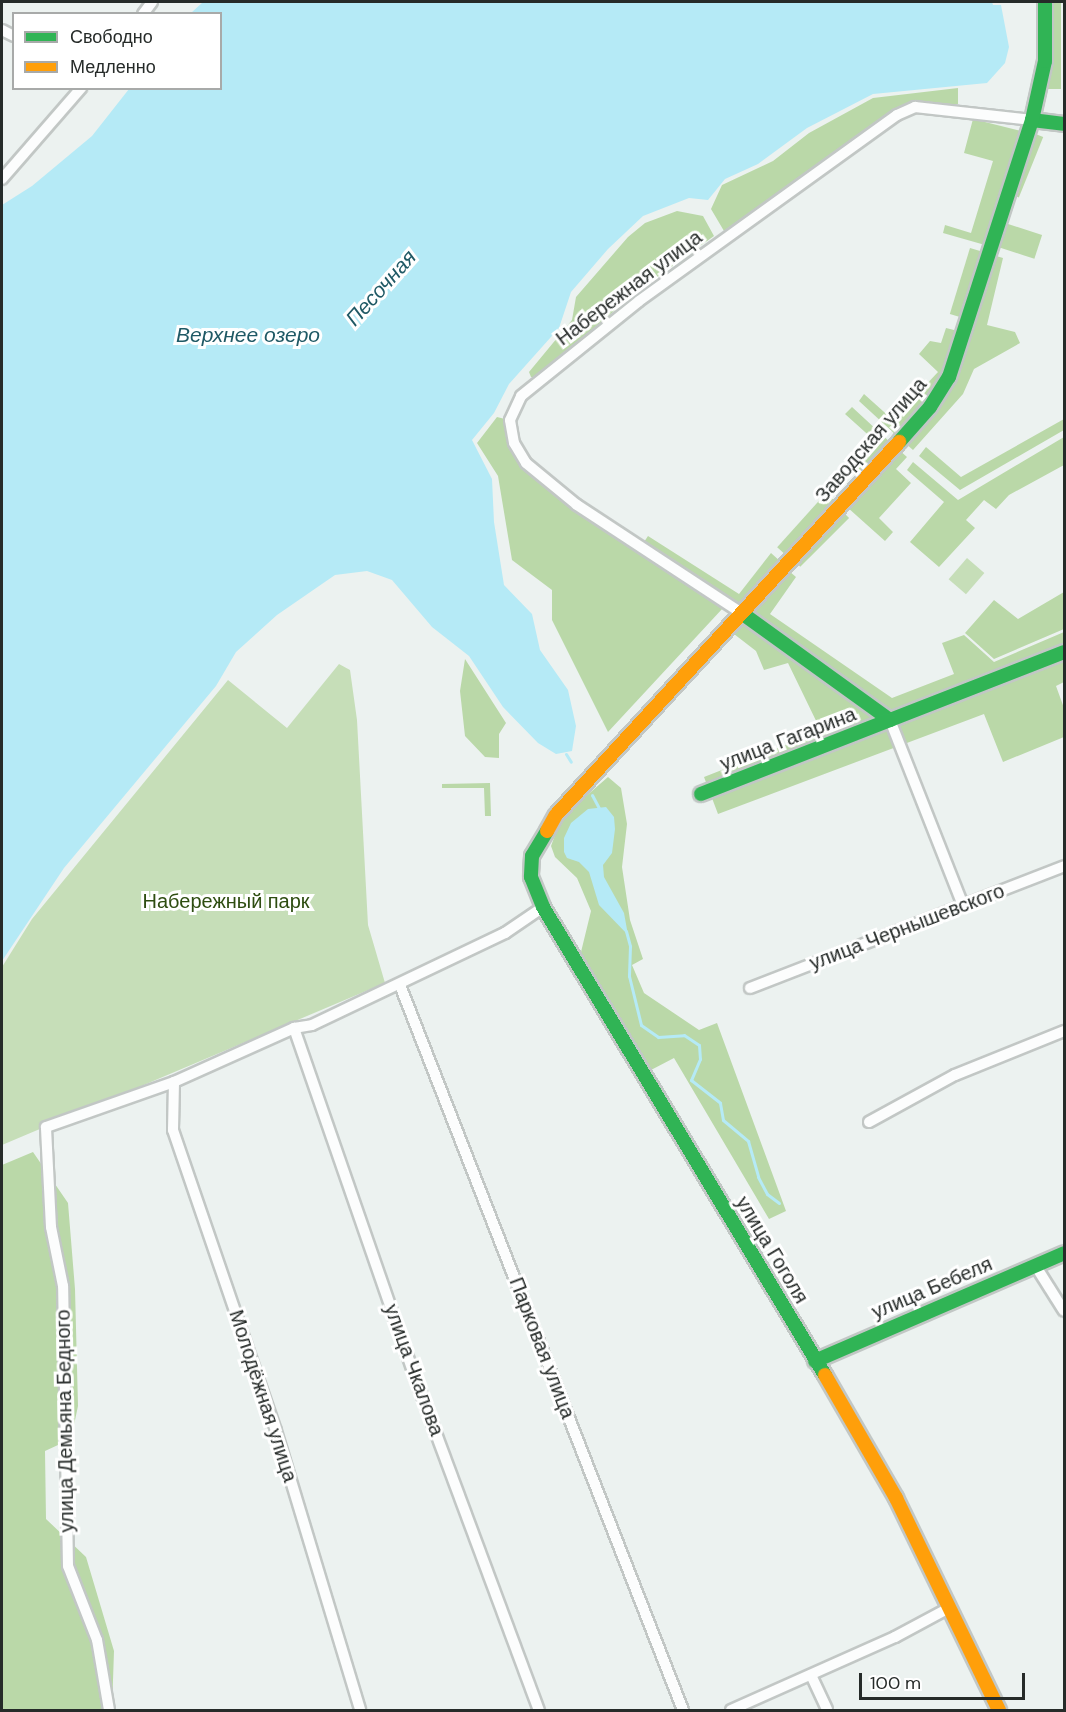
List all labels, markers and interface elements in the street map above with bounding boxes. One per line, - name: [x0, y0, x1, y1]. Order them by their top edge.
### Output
- legend: [12, 12, 222, 90]
- text: Свободно: [70, 25, 153, 49]
- text: Медленно: [70, 55, 156, 79]
- street label: Набережная улица: [551, 225, 707, 351]
- water label: Песочная: [340, 245, 422, 331]
- water label: Верхнее озеро: [176, 322, 320, 348]
- street label: Заводская улица: [810, 373, 932, 507]
- street label: улица Гагарина: [717, 702, 859, 776]
- street label: улица Чернышевского: [806, 879, 1008, 975]
- park label: Набережный парк: [142, 889, 310, 913]
- street label: улица Гоголя: [731, 1192, 813, 1308]
- street label: улица Бебеля: [868, 1252, 996, 1324]
- street label: Парковая улица: [504, 1274, 580, 1422]
- street label: улица Чкалова: [379, 1301, 449, 1439]
- street label: Молодёжная улица: [224, 1307, 302, 1485]
- street label: улица Демьяна Бедного: [51, 1309, 79, 1533]
- scale bar: [862, 1661, 1028, 1699]
- text: 100 m: [870, 1671, 921, 1695]

